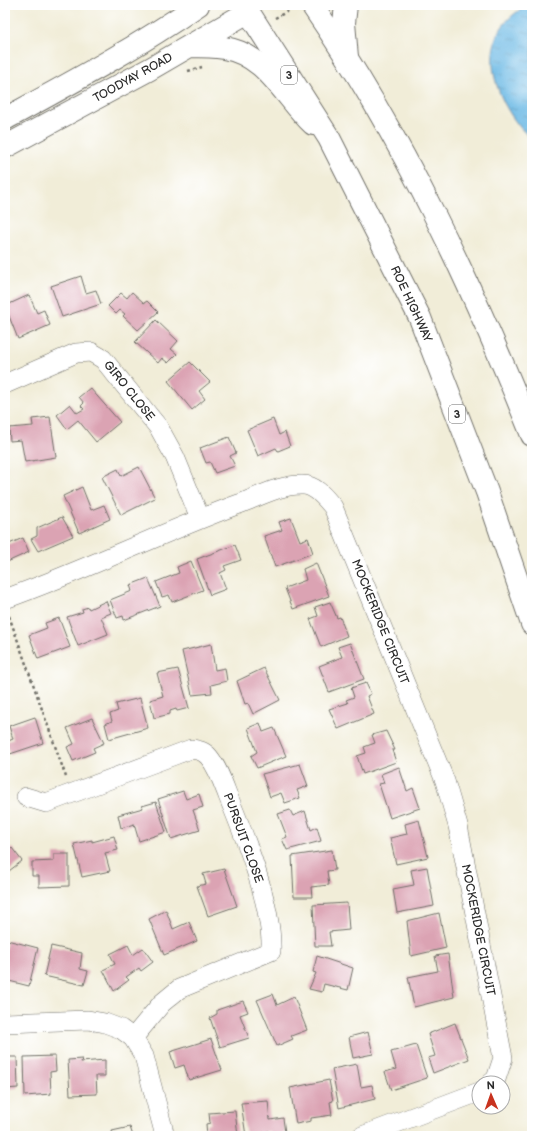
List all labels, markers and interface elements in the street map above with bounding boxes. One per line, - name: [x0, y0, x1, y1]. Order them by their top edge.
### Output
- street label: TOODYAY ROAD: [91, 50, 176, 106]
- road number: 3: [281, 66, 297, 84]
- street label: ROE HIGHWAY: [387, 263, 436, 345]
- street label: GIRO CLOSE: [100, 358, 158, 424]
- road number: 3: [449, 405, 465, 423]
- street label: MOCKERIDGE CIRCUIT: [348, 557, 412, 687]
- street label: PURSUIT CLOSE: [220, 791, 266, 885]
- street label: MOCKERIDGE CIRCUIT: [458, 863, 498, 998]
- north arrow: [471, 1075, 511, 1115]
- text: N: [486, 1079, 495, 1092]

